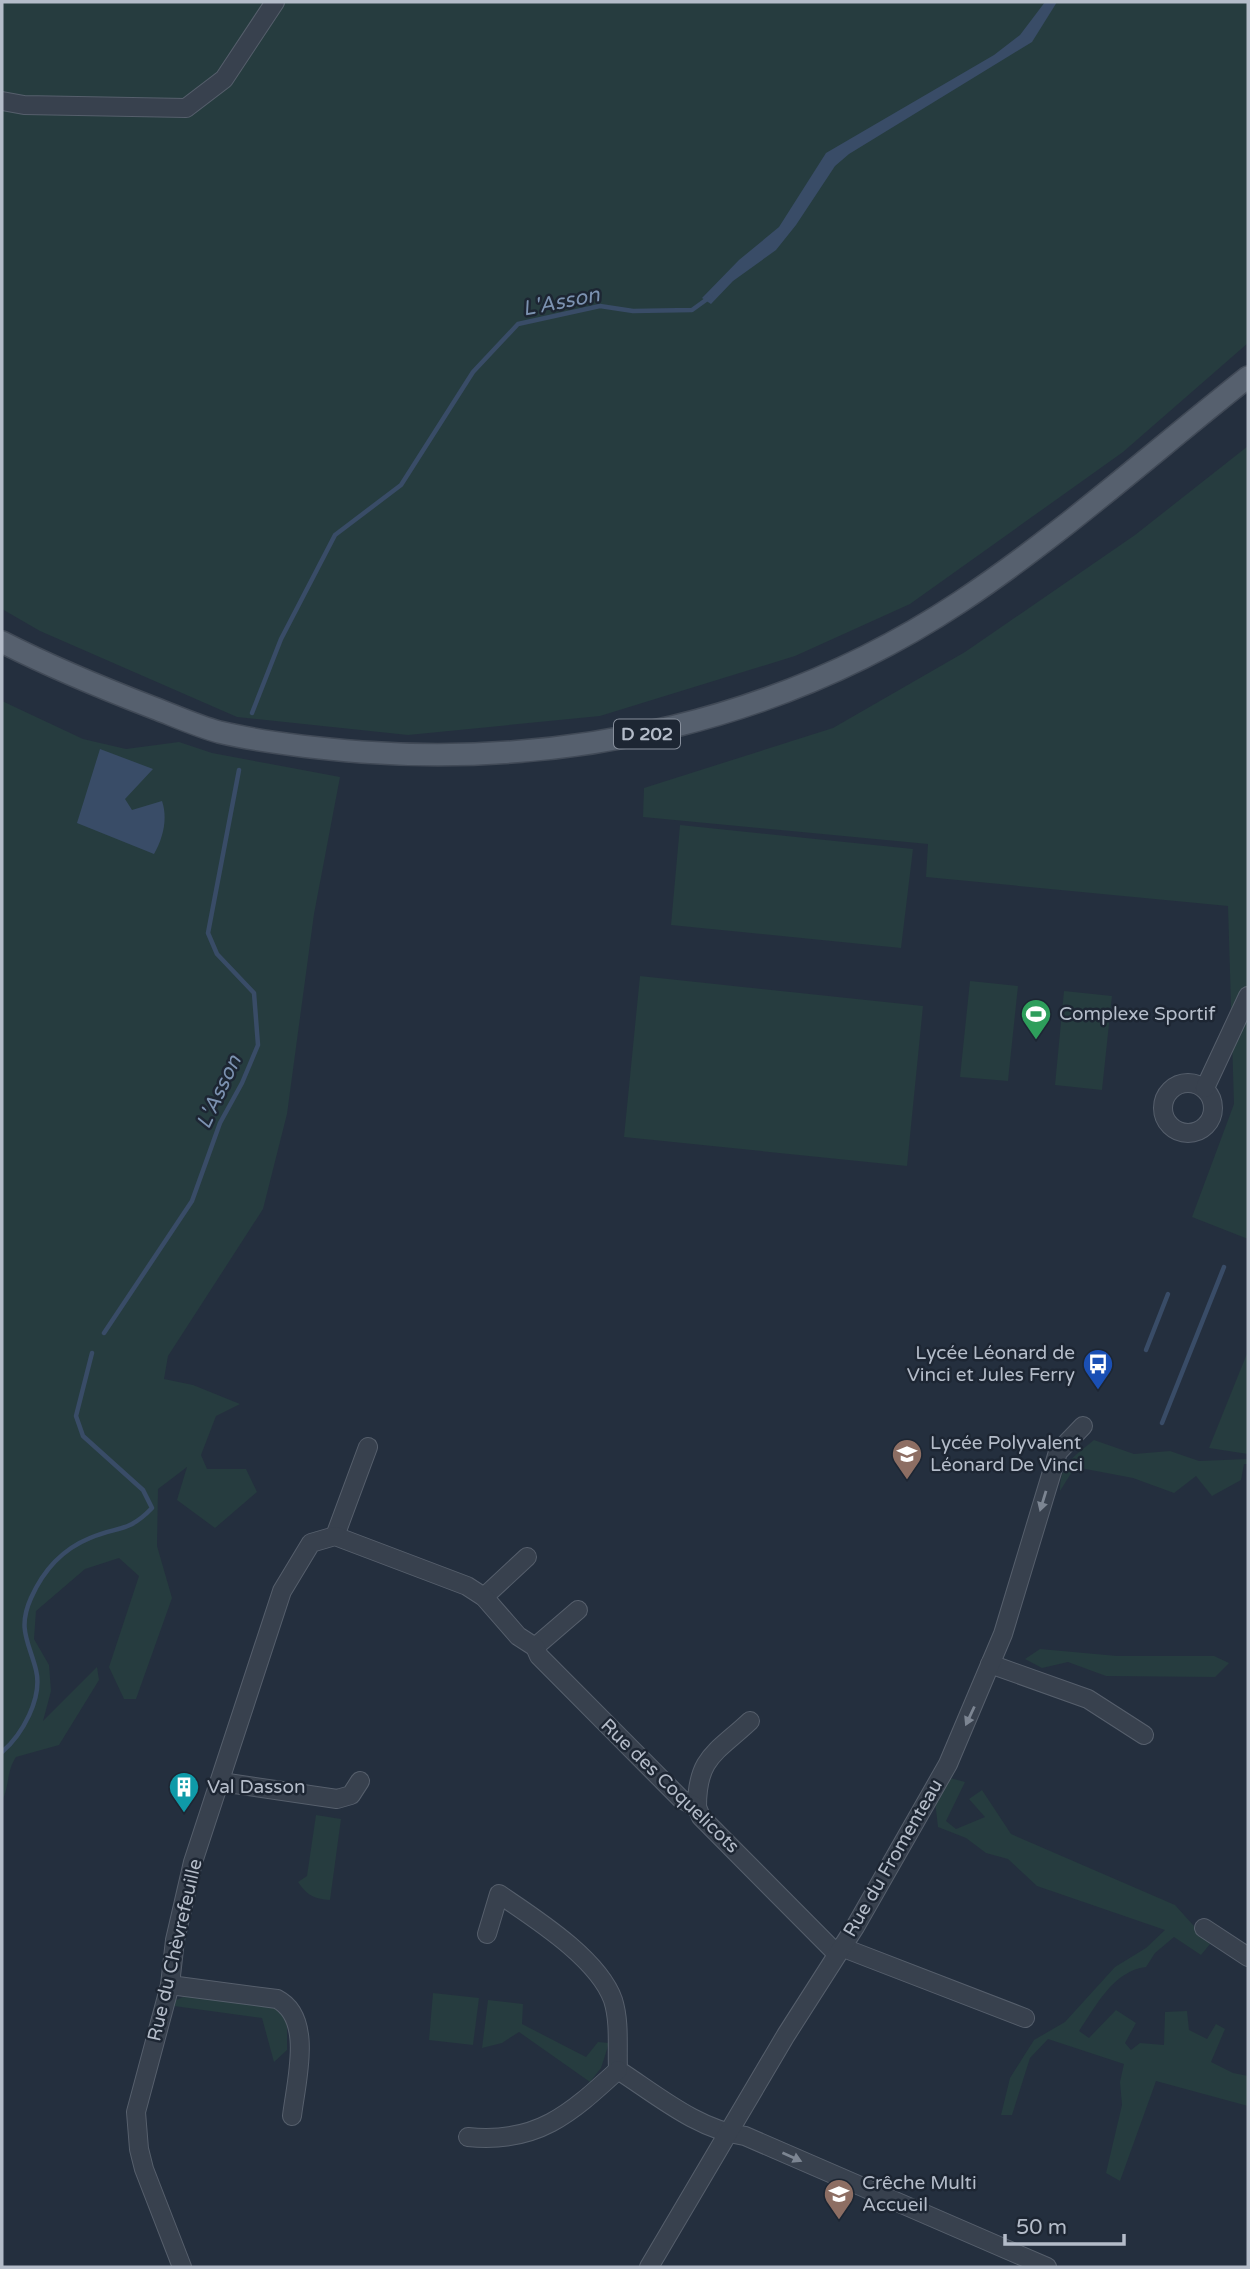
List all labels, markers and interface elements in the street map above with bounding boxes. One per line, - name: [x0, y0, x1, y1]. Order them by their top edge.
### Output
- water label: L'Asson: [520, 282, 603, 322]
- road number: D 202: [614, 720, 680, 748]
- sports icon: Complexe Sportif: [1019, 997, 1053, 1041]
- place label: Complexe Sportif: [1059, 1003, 1216, 1025]
- water label: L'Asson: [191, 1050, 247, 1133]
- place label: Lycée Léonard de Vinci et Jules Ferry: [907, 1342, 1075, 1386]
- bus stop icon: Lycée Léonard de Vinci et Jules Ferry: [1081, 1347, 1115, 1391]
- place label: Lycée Polyvalent Léonard De Vinci: [930, 1432, 1083, 1476]
- school or university icon: Lycée Polyvalent Léonard De Vinci: [890, 1437, 924, 1481]
- one-way arrow: [1038, 1491, 1048, 1512]
- one-way arrow: [964, 1706, 975, 1726]
- street label: Rue des Coquelicots: [596, 1714, 744, 1858]
- building icon: Val Dasson: [167, 1770, 201, 1814]
- street label: Rue du Fromenteau: [839, 1775, 947, 1941]
- place label: Val Dasson: [207, 1776, 306, 1798]
- street label: Rue du Chèvrefeuille: [143, 1857, 207, 2043]
- one-way arrow: [781, 2152, 802, 2163]
- place label: Crêche Multi Accueil: [862, 2172, 977, 2216]
- school or university icon: Crêche Multi Accueil: [822, 2177, 856, 2221]
- scale bar: [1005, 2202, 1124, 2246]
- text: 50 m: [1016, 2215, 1067, 2240]

